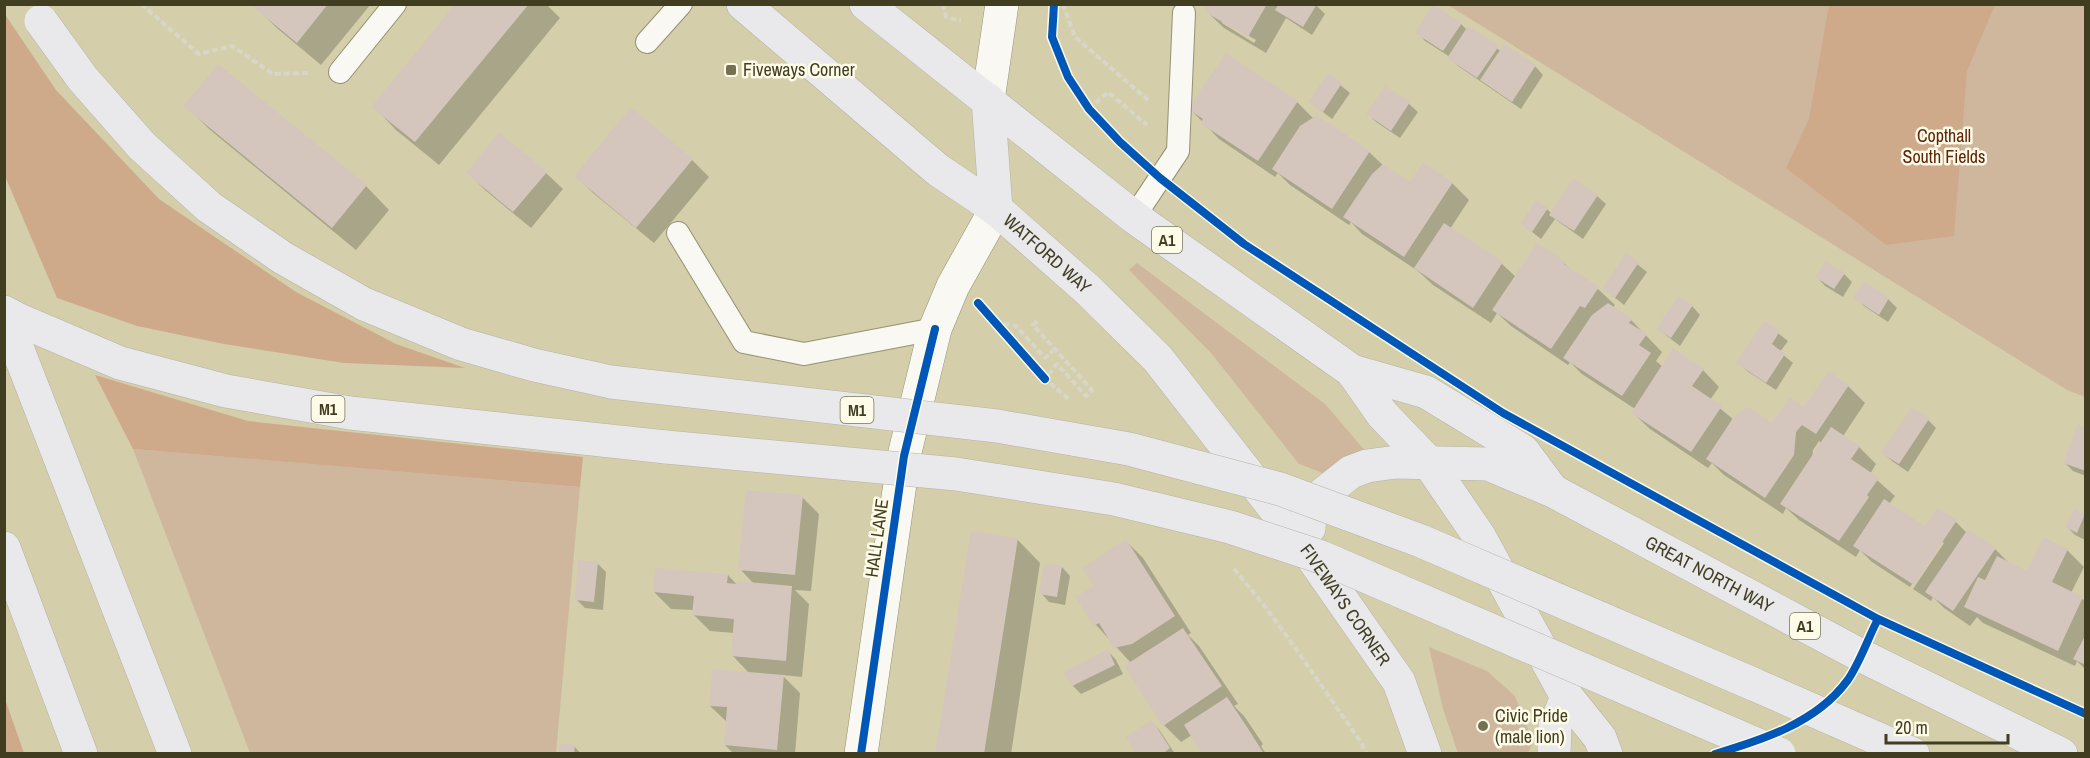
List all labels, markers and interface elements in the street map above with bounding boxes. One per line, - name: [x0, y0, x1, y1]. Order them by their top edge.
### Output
- place label: Fiveways Corner: [743, 57, 855, 82]
- marker: Fiveways Corner: [724, 63, 738, 77]
- park label: Copthall South Fields: [1903, 123, 1985, 169]
- street label: WATFORD WAY: [998, 208, 1097, 299]
- road number: A1: [1152, 227, 1182, 253]
- road number: M1: [312, 396, 344, 422]
- road number: M1: [840, 397, 874, 423]
- street label: HALL LANE: [859, 497, 894, 579]
- street label: GREAT NORTH WAY: [1641, 530, 1778, 619]
- street label: FIVEWAYS CORNER: [1295, 538, 1397, 671]
- road number: A1: [1790, 613, 1820, 639]
- place label: Civic Pride (male lion): [1495, 703, 1568, 749]
- scale bar: [1886, 707, 2008, 745]
- text: 20 m: [1895, 715, 1928, 740]
- marker: Civic Pride (male lion): [1476, 719, 1490, 733]

